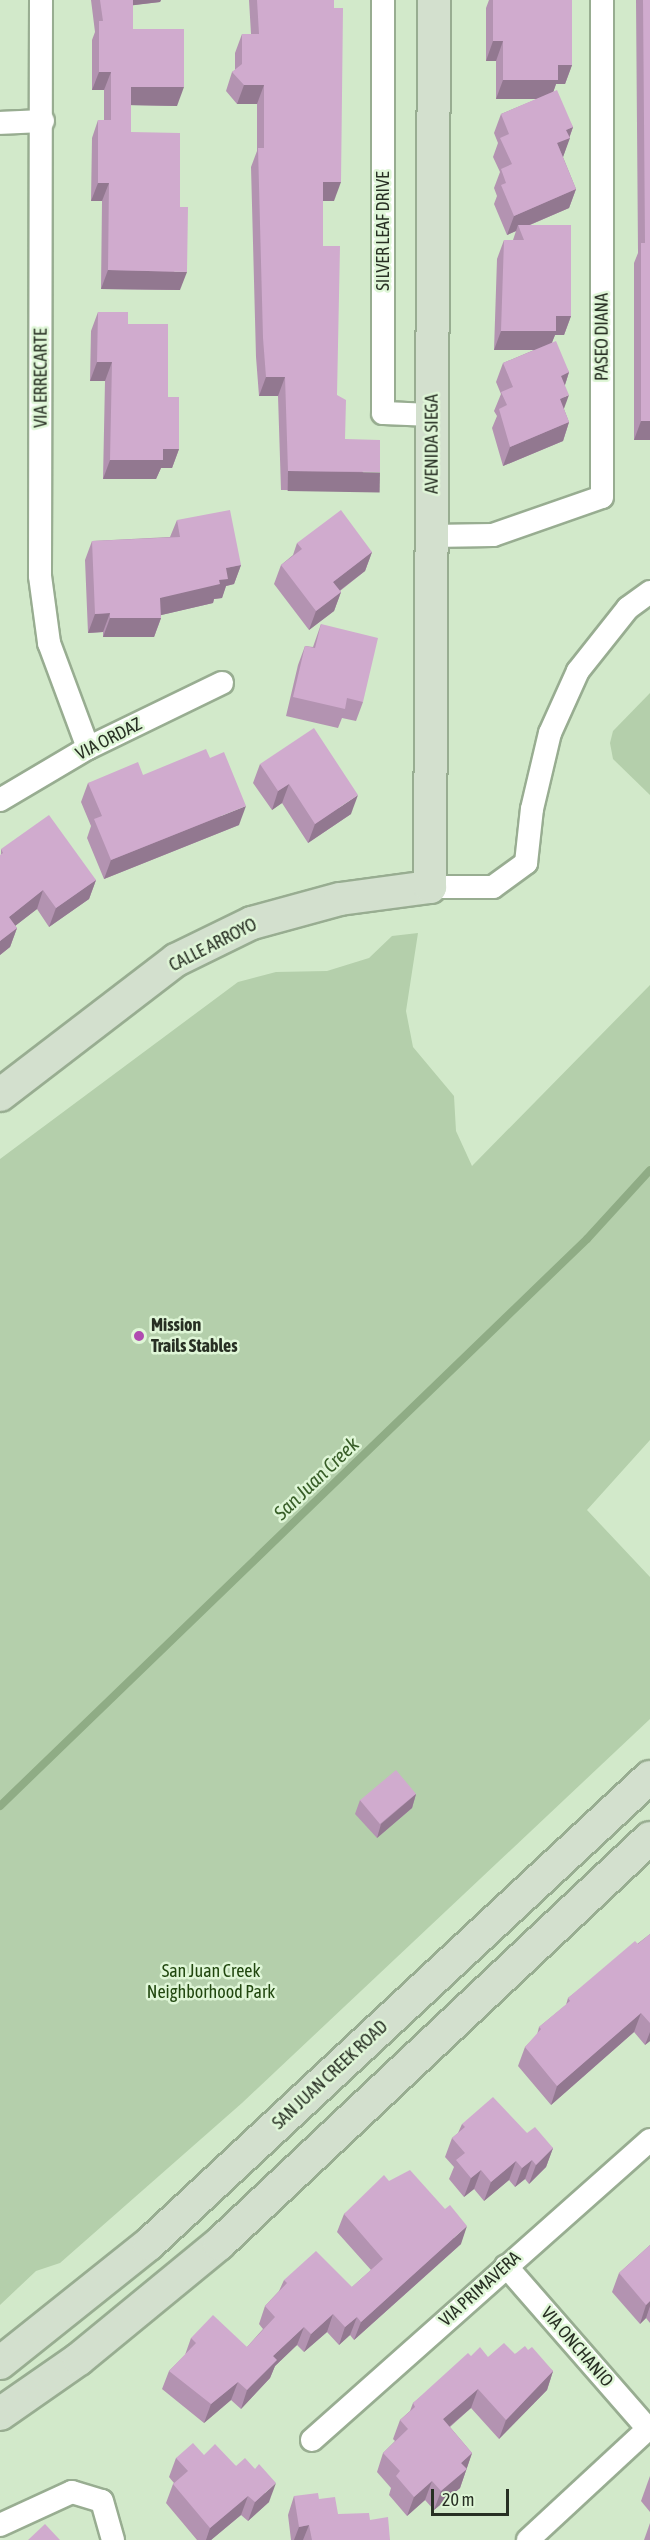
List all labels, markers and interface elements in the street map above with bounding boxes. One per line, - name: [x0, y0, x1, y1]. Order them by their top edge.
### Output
- street label: SILVER LEAF DRIVE: [372, 171, 394, 291]
- street label: PASEO DIANA: [591, 293, 613, 381]
- street label: VIA ERRECARTE: [30, 328, 52, 428]
- street label: AVENIDA SIEGA: [421, 394, 443, 494]
- street label: VIA ORDAZ: [72, 713, 146, 765]
- street label: CALLE ARROYO: [166, 914, 260, 976]
- place label: Mission Trails Stables: [151, 1315, 238, 1358]
- marker: Mission Trails Stables: [132, 1329, 146, 1343]
- water label: San Juan Creek: [269, 1432, 363, 1524]
- park label: San Juan Creek Neighborhood Park: [147, 1961, 275, 2004]
- street label: SAN JUAN CREEK ROAD: [268, 2016, 392, 2134]
- street label: VIA PRIMAVERA: [435, 2247, 525, 2331]
- street label: VIA ONCHANIO: [536, 2303, 618, 2391]
- scale bar: [434, 2477, 512, 2515]
- text: 20 m: [442, 2489, 474, 2510]

